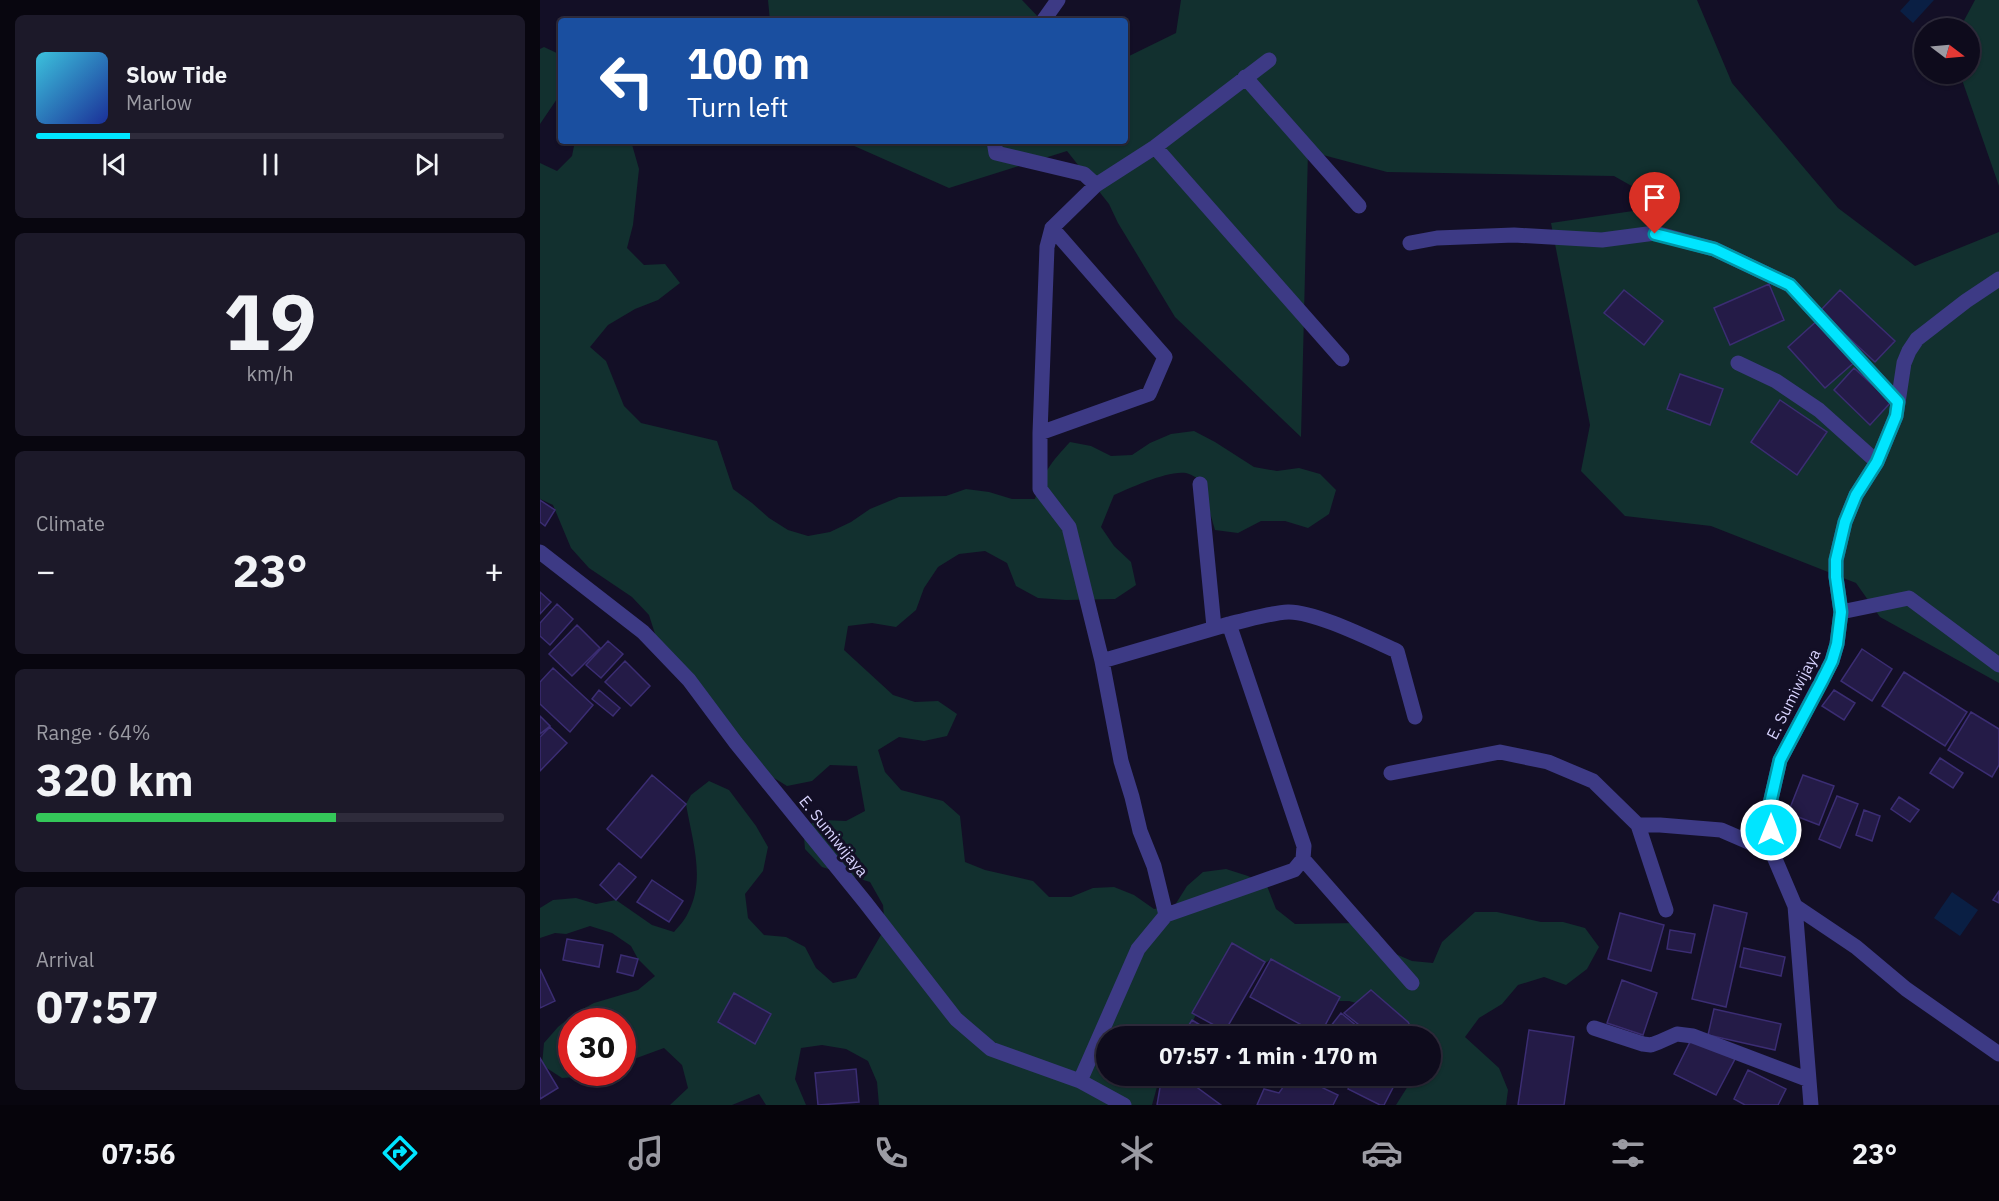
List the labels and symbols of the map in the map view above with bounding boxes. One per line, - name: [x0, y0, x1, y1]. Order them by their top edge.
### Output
- north arrow: [1914, 18, 1980, 84]
- pin: [1629, 172, 1680, 234]
- street label: E. Sumiwijaya: [1762, 645, 1825, 743]
- street label: E. Sumiwijaya: [795, 791, 873, 881]
- position arrow: [1739, 798, 1803, 862]
- speed limit sign: 30: [558, 1008, 636, 1086]

